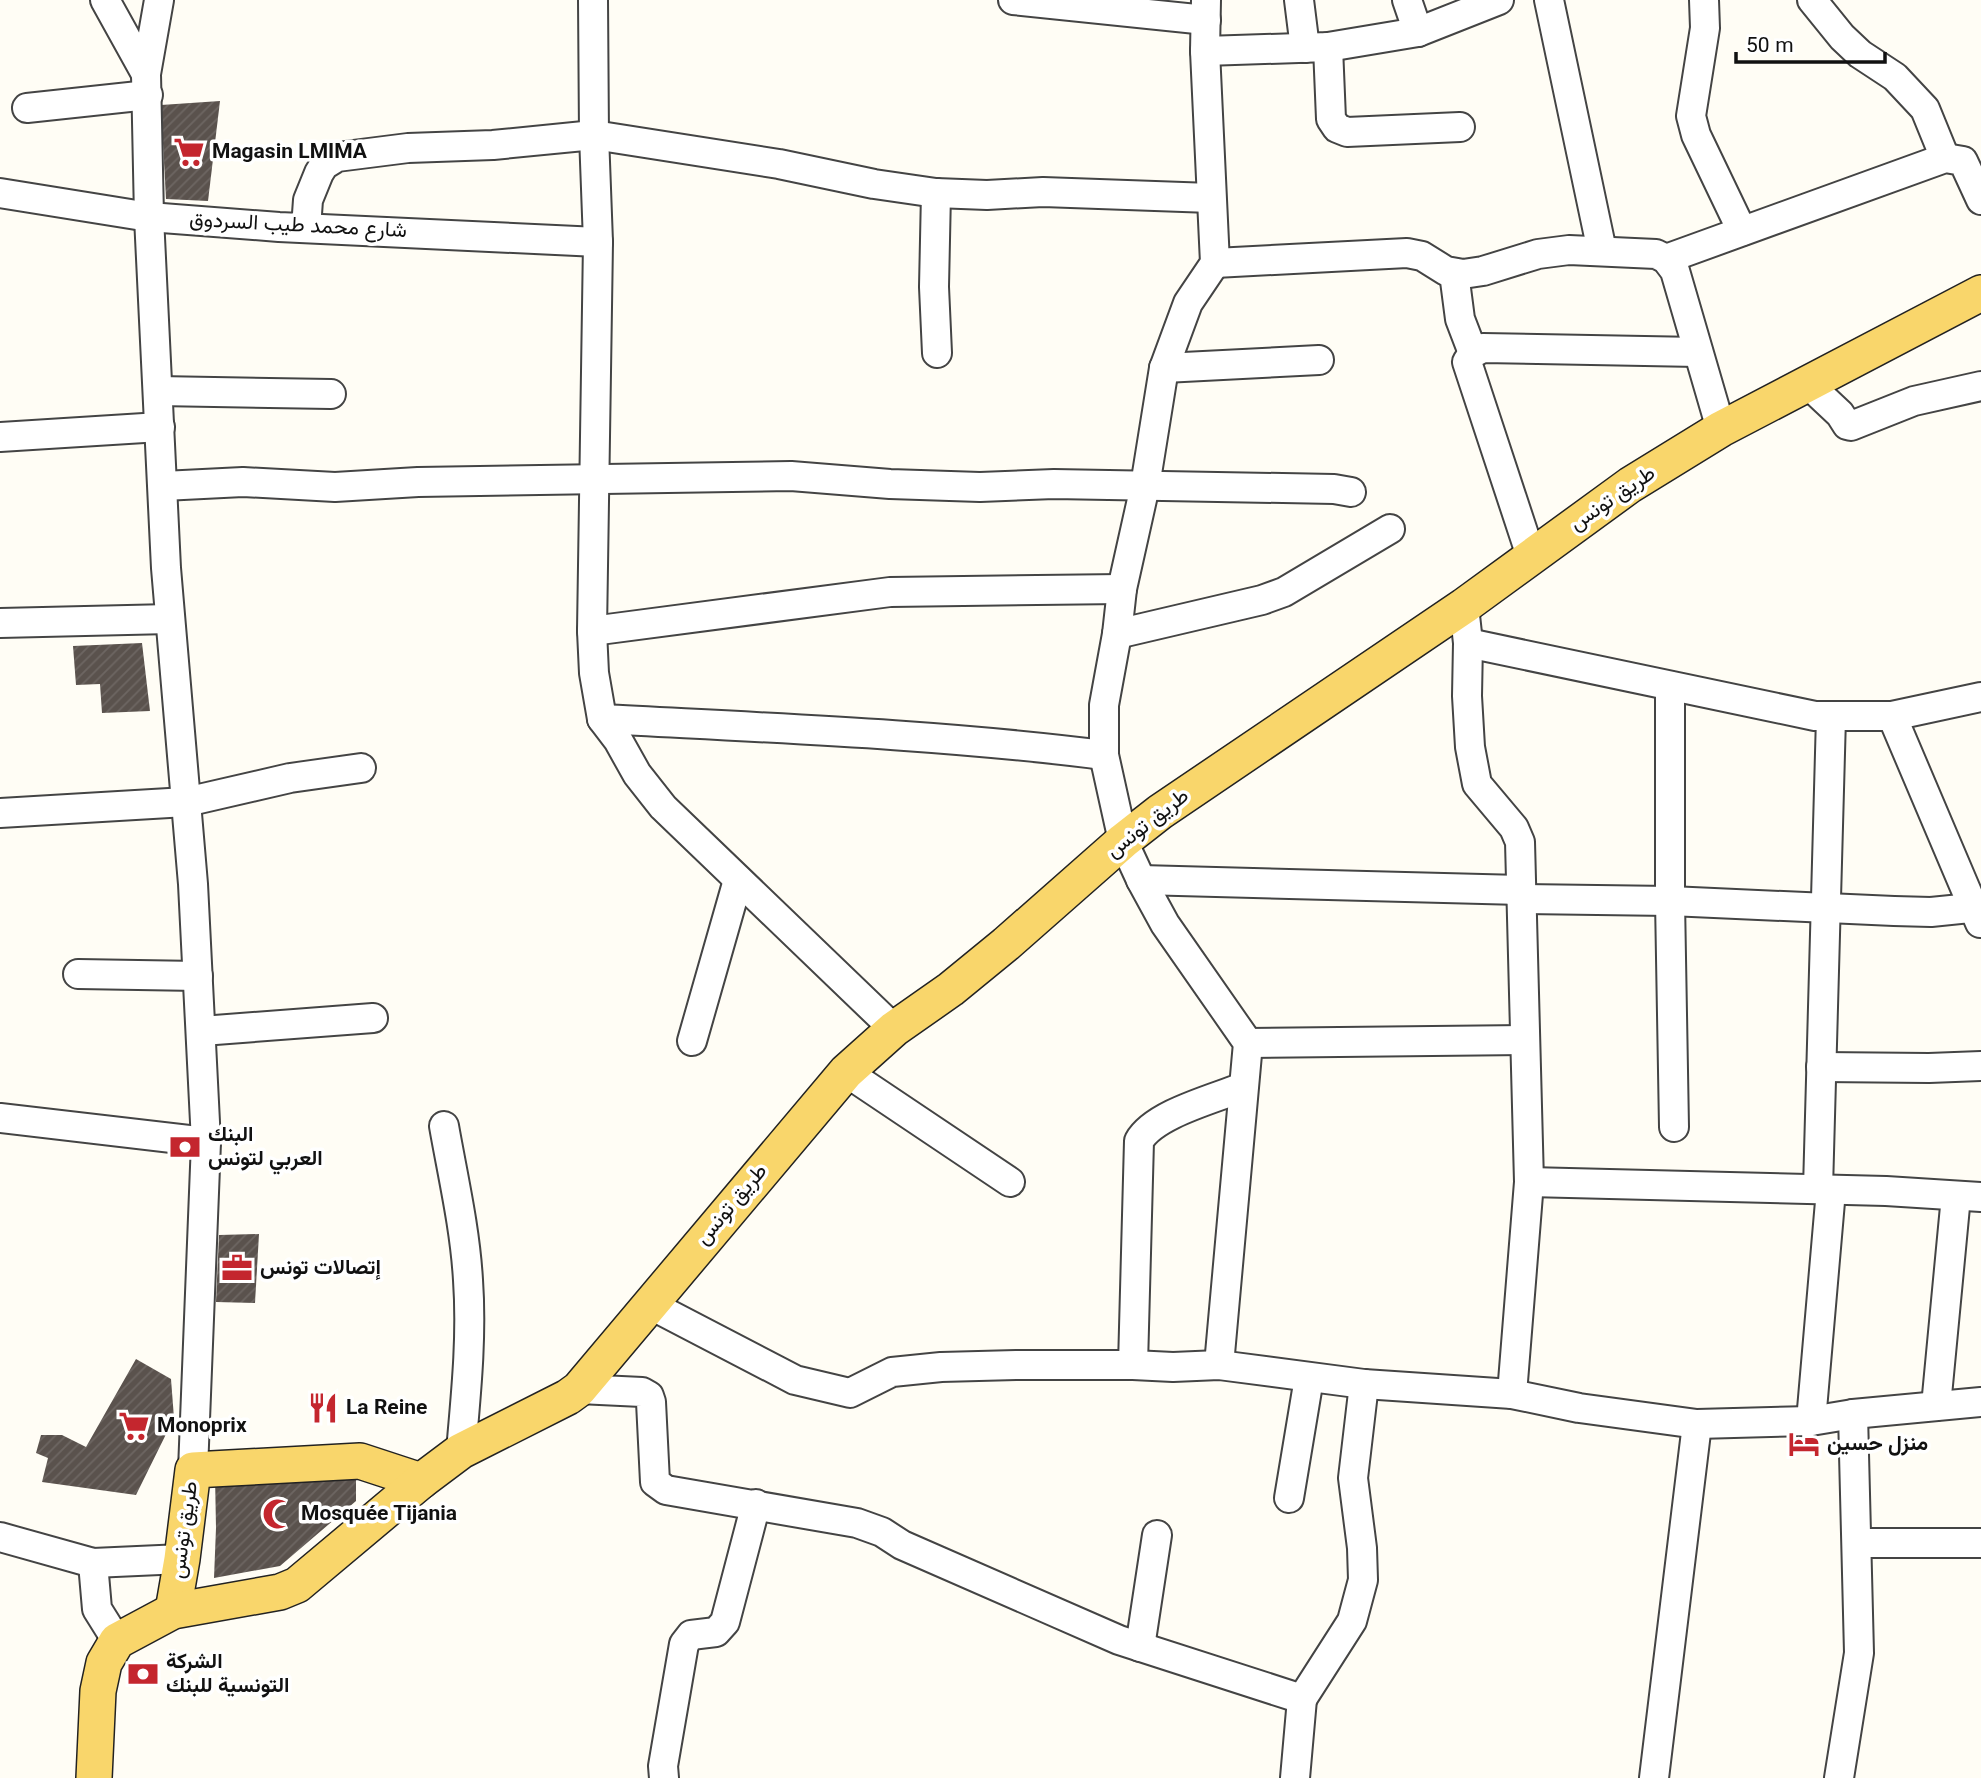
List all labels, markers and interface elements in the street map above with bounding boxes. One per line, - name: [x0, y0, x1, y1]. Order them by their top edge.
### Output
- scale bar: [1736, 21, 1885, 65]
- text: 50 m: [1746, 30, 1794, 63]
- supermarket icon: Magasin LMIMA: [172, 135, 206, 169]
- place label: Magasin LMIMA: [212, 136, 368, 169]
- street label: شارع محمد طيب السردوق: [188, 204, 408, 248]
- street label: طريق تونس: [1563, 458, 1663, 540]
- street label: طريق تونس: [1099, 781, 1197, 867]
- place label: البنك العربي لتونس: [208, 1119, 323, 1176]
- bank icon: البنك العربي لتونس: [168, 1130, 202, 1164]
- street label: طريق تونس: [688, 1157, 776, 1253]
- office icon: إتصالات تونس: [220, 1251, 254, 1285]
- place label: إتصالات تونس: [260, 1252, 381, 1285]
- restaurant icon: La Reine: [306, 1391, 340, 1425]
- place label: La Reine: [346, 1392, 427, 1425]
- supermarket icon: Monoprix: [117, 1409, 151, 1443]
- place label: Monoprix: [157, 1410, 247, 1443]
- hotel icon: منزل حسين: [1787, 1427, 1821, 1461]
- place label: منزل حسين: [1827, 1428, 1928, 1461]
- street label: طريق تونس: [162, 1479, 208, 1581]
- mosque icon: Mosquée Tijania: [261, 1497, 295, 1531]
- place label: Mosquée Tijania: [301, 1498, 457, 1531]
- place label: الشركة التونسية للبنك: [166, 1646, 289, 1703]
- bank icon: الشركة التونسية للبنك: [126, 1657, 160, 1691]

